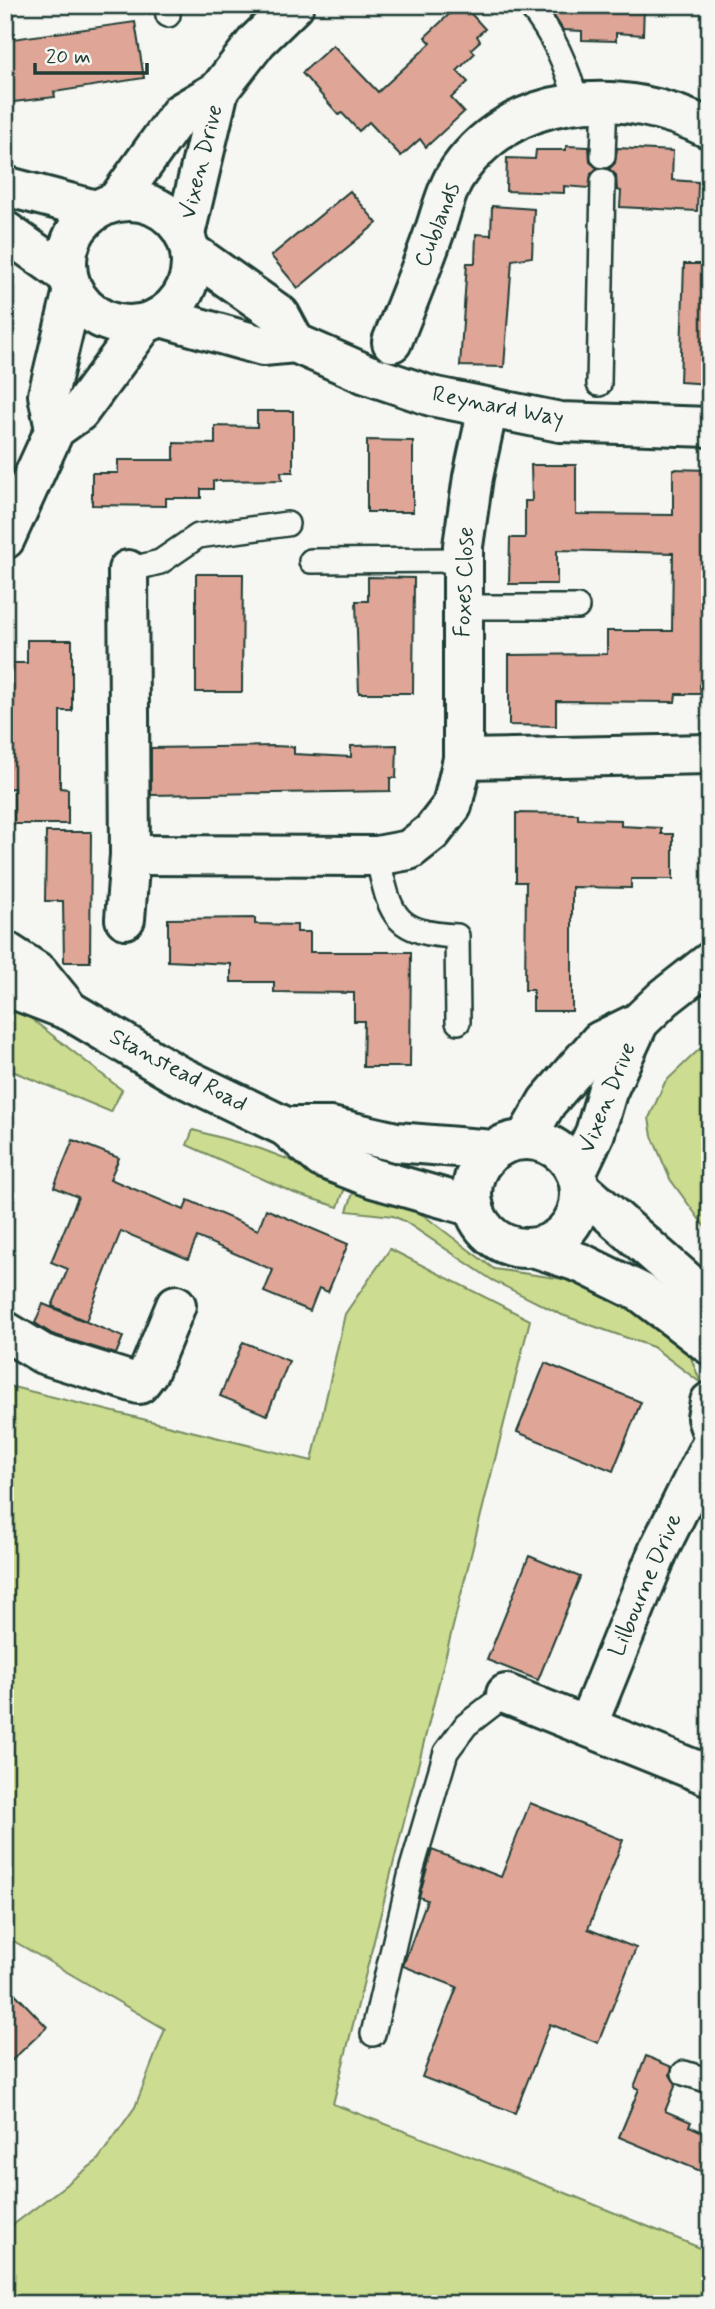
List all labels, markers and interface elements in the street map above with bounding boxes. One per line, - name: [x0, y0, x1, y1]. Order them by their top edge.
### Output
- scale bar: [35, 32, 147, 76]
- text: 20 m: [46, 43, 91, 71]
- street label: Vixen Drive: [173, 102, 231, 222]
- street label: Cublands: [408, 178, 468, 272]
- street label: Reynard Way: [430, 380, 566, 434]
- street label: Foxes Close: [448, 526, 482, 638]
- street label: Stanstead Road: [104, 1022, 252, 1120]
- street label: Vixen Drive: [572, 1038, 644, 1158]
- street label: Lilbourne Drive: [602, 1509, 690, 1661]

